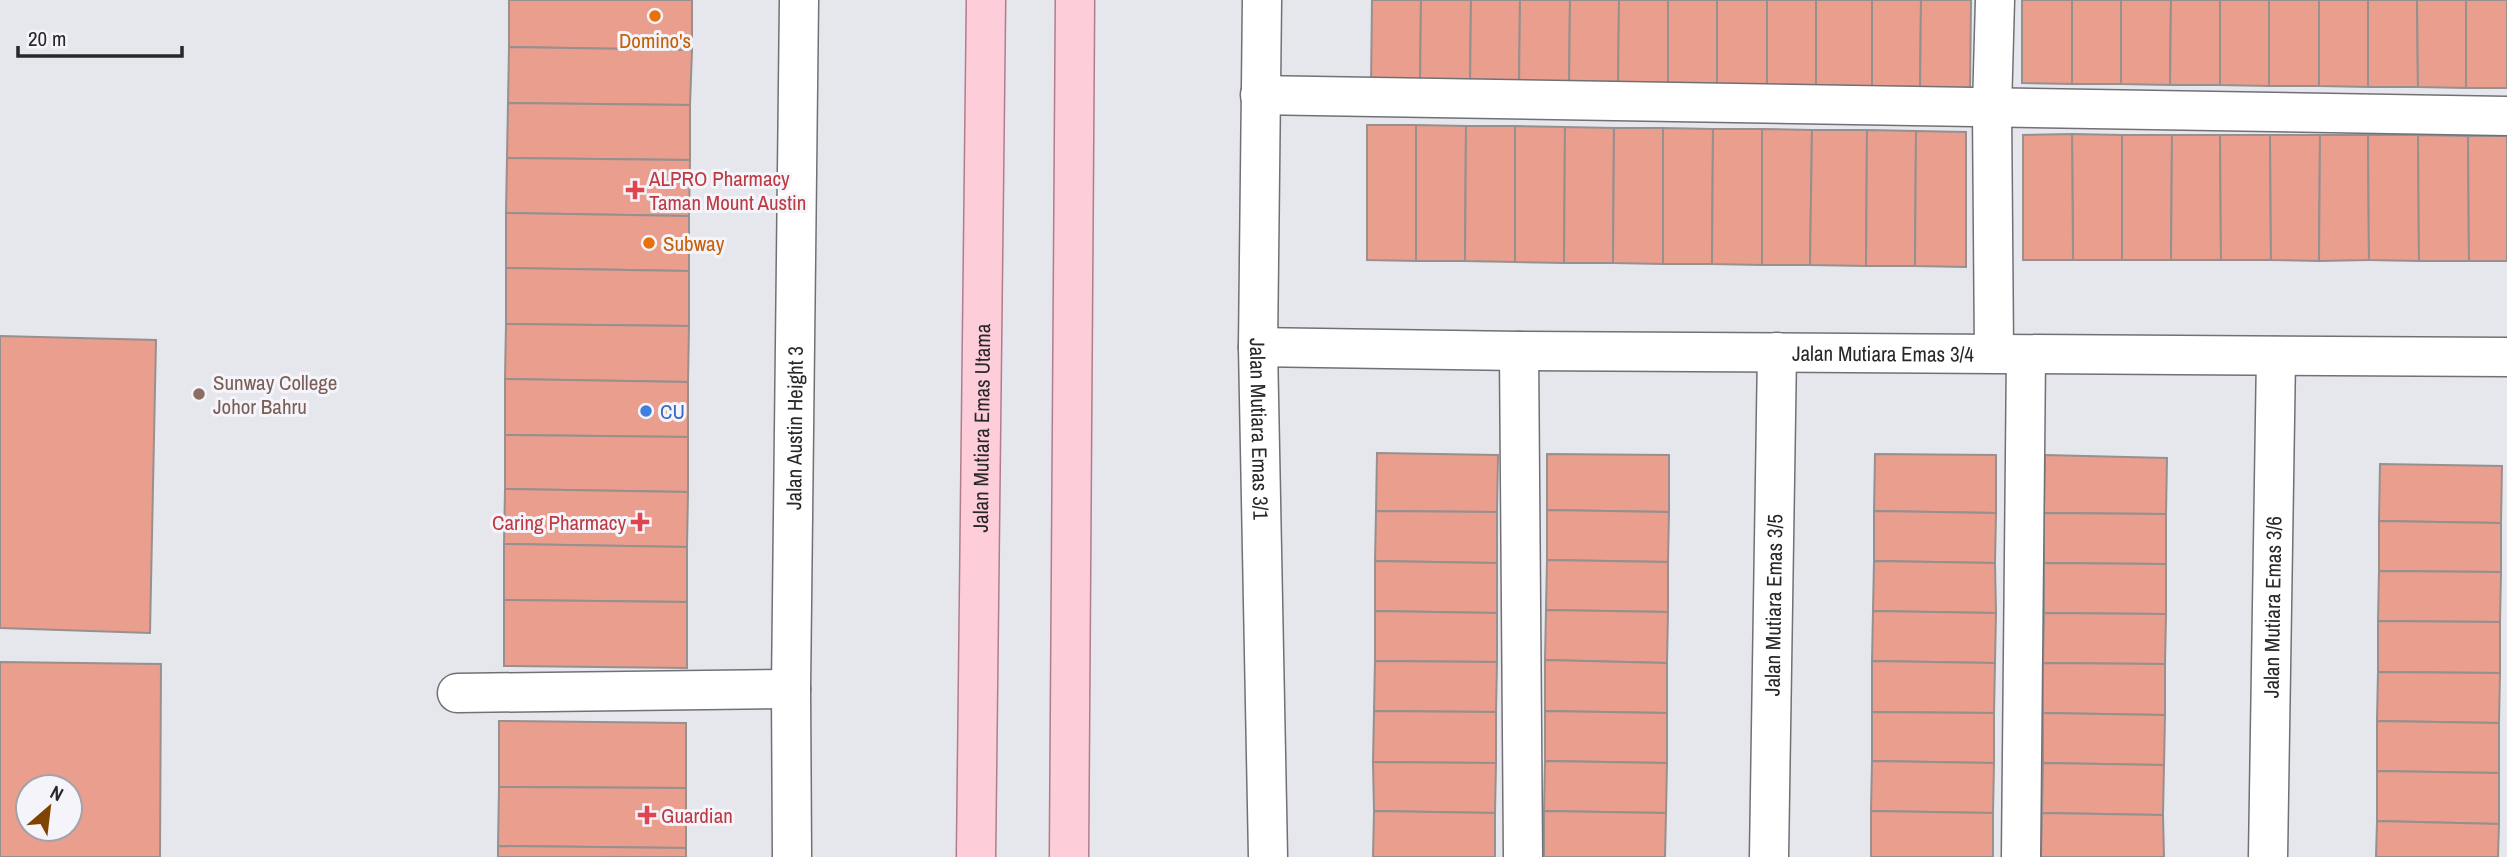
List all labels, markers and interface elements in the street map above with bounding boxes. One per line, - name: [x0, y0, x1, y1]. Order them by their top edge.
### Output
- marker: Domino's: [647, 8, 663, 24]
- scale bar: [18, 14, 182, 58]
- text: 20 m: [28, 24, 66, 53]
- place label: Domino's: [619, 26, 691, 55]
- place label: ALPRO Pharmacy Taman Mount Austin: [648, 164, 806, 217]
- marker: ALPRO Pharmacy Taman Mount Austin: [627, 182, 643, 198]
- place label: Subway: [663, 229, 725, 258]
- marker: Subway: [641, 235, 657, 251]
- street label: Jalan Mutiara Emas Utama: [965, 323, 997, 533]
- street label: Jalan Mutiara Emas 3/1: [1243, 338, 1276, 521]
- street label: Jalan Mutiara Emas 3/4: [1792, 338, 1974, 368]
- street label: Jalan Austin Height 3: [779, 346, 809, 510]
- place label: Sunway College Johor Bahru: [213, 368, 337, 421]
- marker: Sunway College Johor Bahru: [191, 386, 207, 402]
- place label: CU: [660, 397, 685, 426]
- marker: CU: [638, 403, 654, 419]
- place label: Caring Pharmacy: [492, 508, 626, 537]
- marker: Caring Pharmacy: [632, 514, 648, 530]
- street label: Jalan Mutiara Emas 3/5: [1757, 514, 1789, 696]
- street label: Jalan Mutiara Emas 3/6: [2256, 516, 2288, 698]
- north arrow: [14, 773, 84, 843]
- text: N: [46, 779, 68, 807]
- place label: Guardian: [661, 801, 733, 830]
- marker: Guardian: [639, 807, 655, 823]

